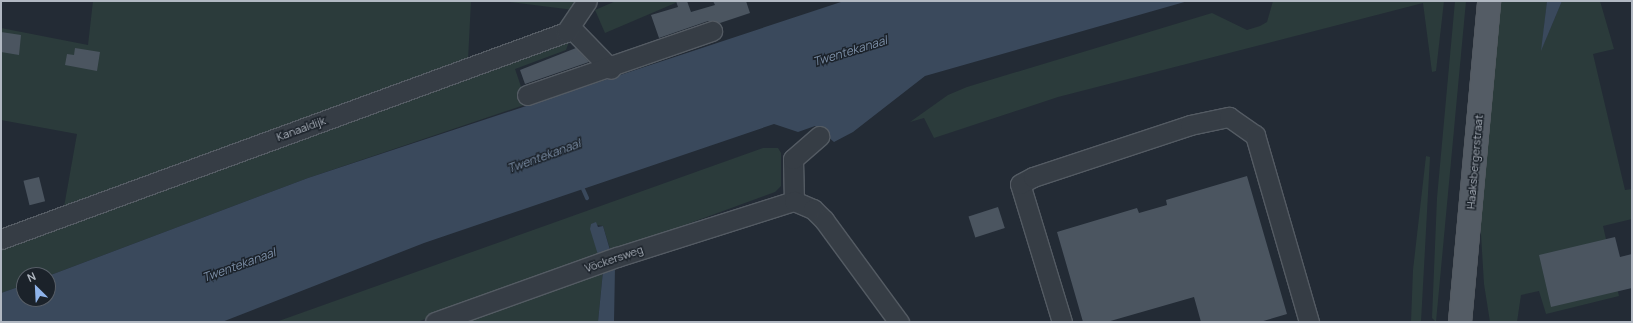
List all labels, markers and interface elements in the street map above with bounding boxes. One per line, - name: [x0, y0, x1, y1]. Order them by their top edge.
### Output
- water label: Twentekanaal: [811, 33, 889, 69]
- street label: Kanaaldijk: [275, 114, 327, 144]
- street label: Haaksbergerstraat: [1464, 114, 1486, 210]
- water label: Twentekanaal: [505, 136, 583, 176]
- street label: Vöckersweg: [583, 243, 645, 275]
- water label: Twentekanaal: [200, 245, 278, 285]
- north arrow: [16, 267, 56, 307]
- text: N: [25, 268, 38, 285]

